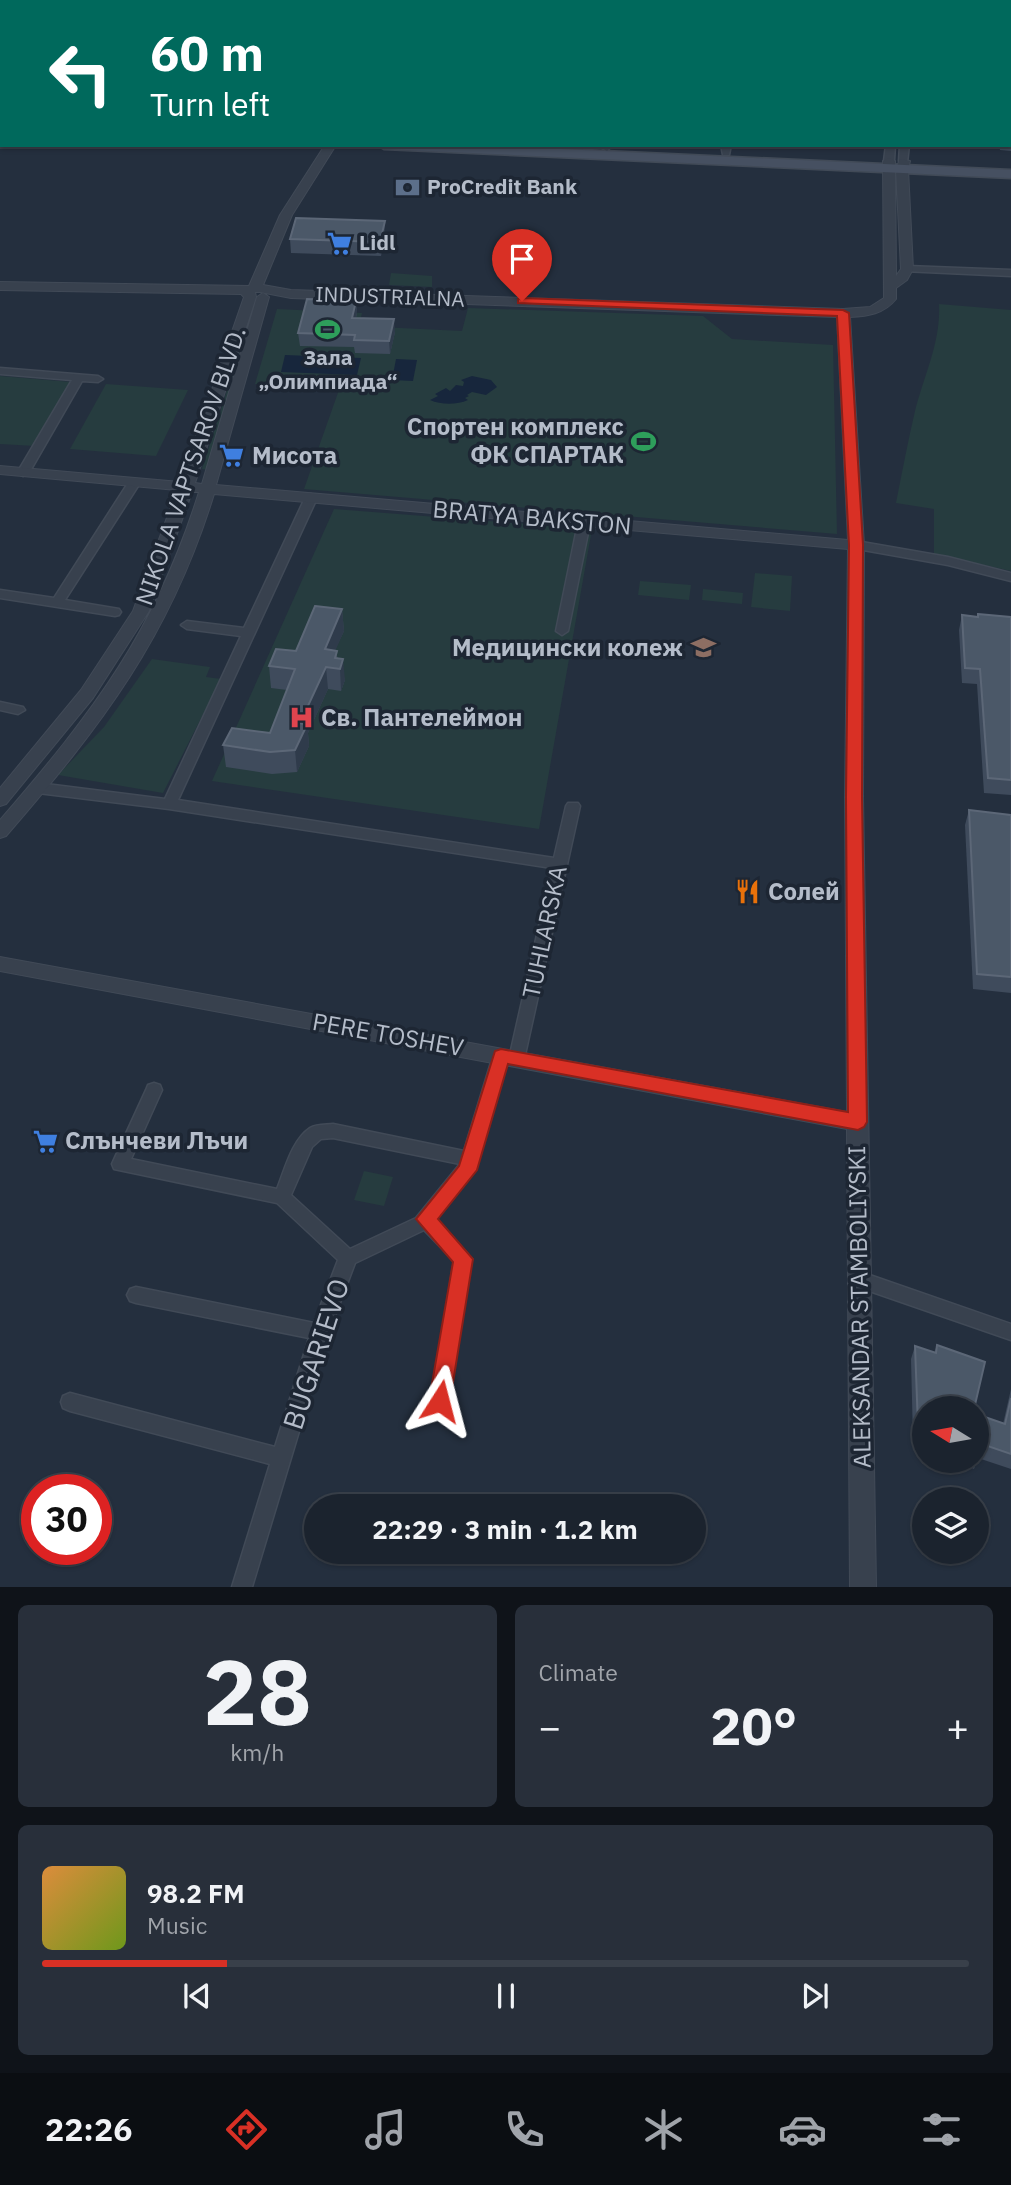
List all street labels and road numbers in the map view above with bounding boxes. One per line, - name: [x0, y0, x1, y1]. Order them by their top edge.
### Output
- street label: INDUSTRIALNA: [315, 279, 465, 313]
- street label: NIKOLA VAPTSAROV BLVD.: [127, 322, 253, 609]
- street label: BRATYA BAKSTON: [431, 492, 633, 542]
- street label: TUHLARSKA: [514, 863, 574, 1001]
- street label: PERE TOSHEV: [310, 1005, 467, 1063]
- street label: ALEKSANDAR STAMBOLIYSKI: [840, 1146, 878, 1468]
- street label: BUGARIEVO: [274, 1274, 357, 1434]

